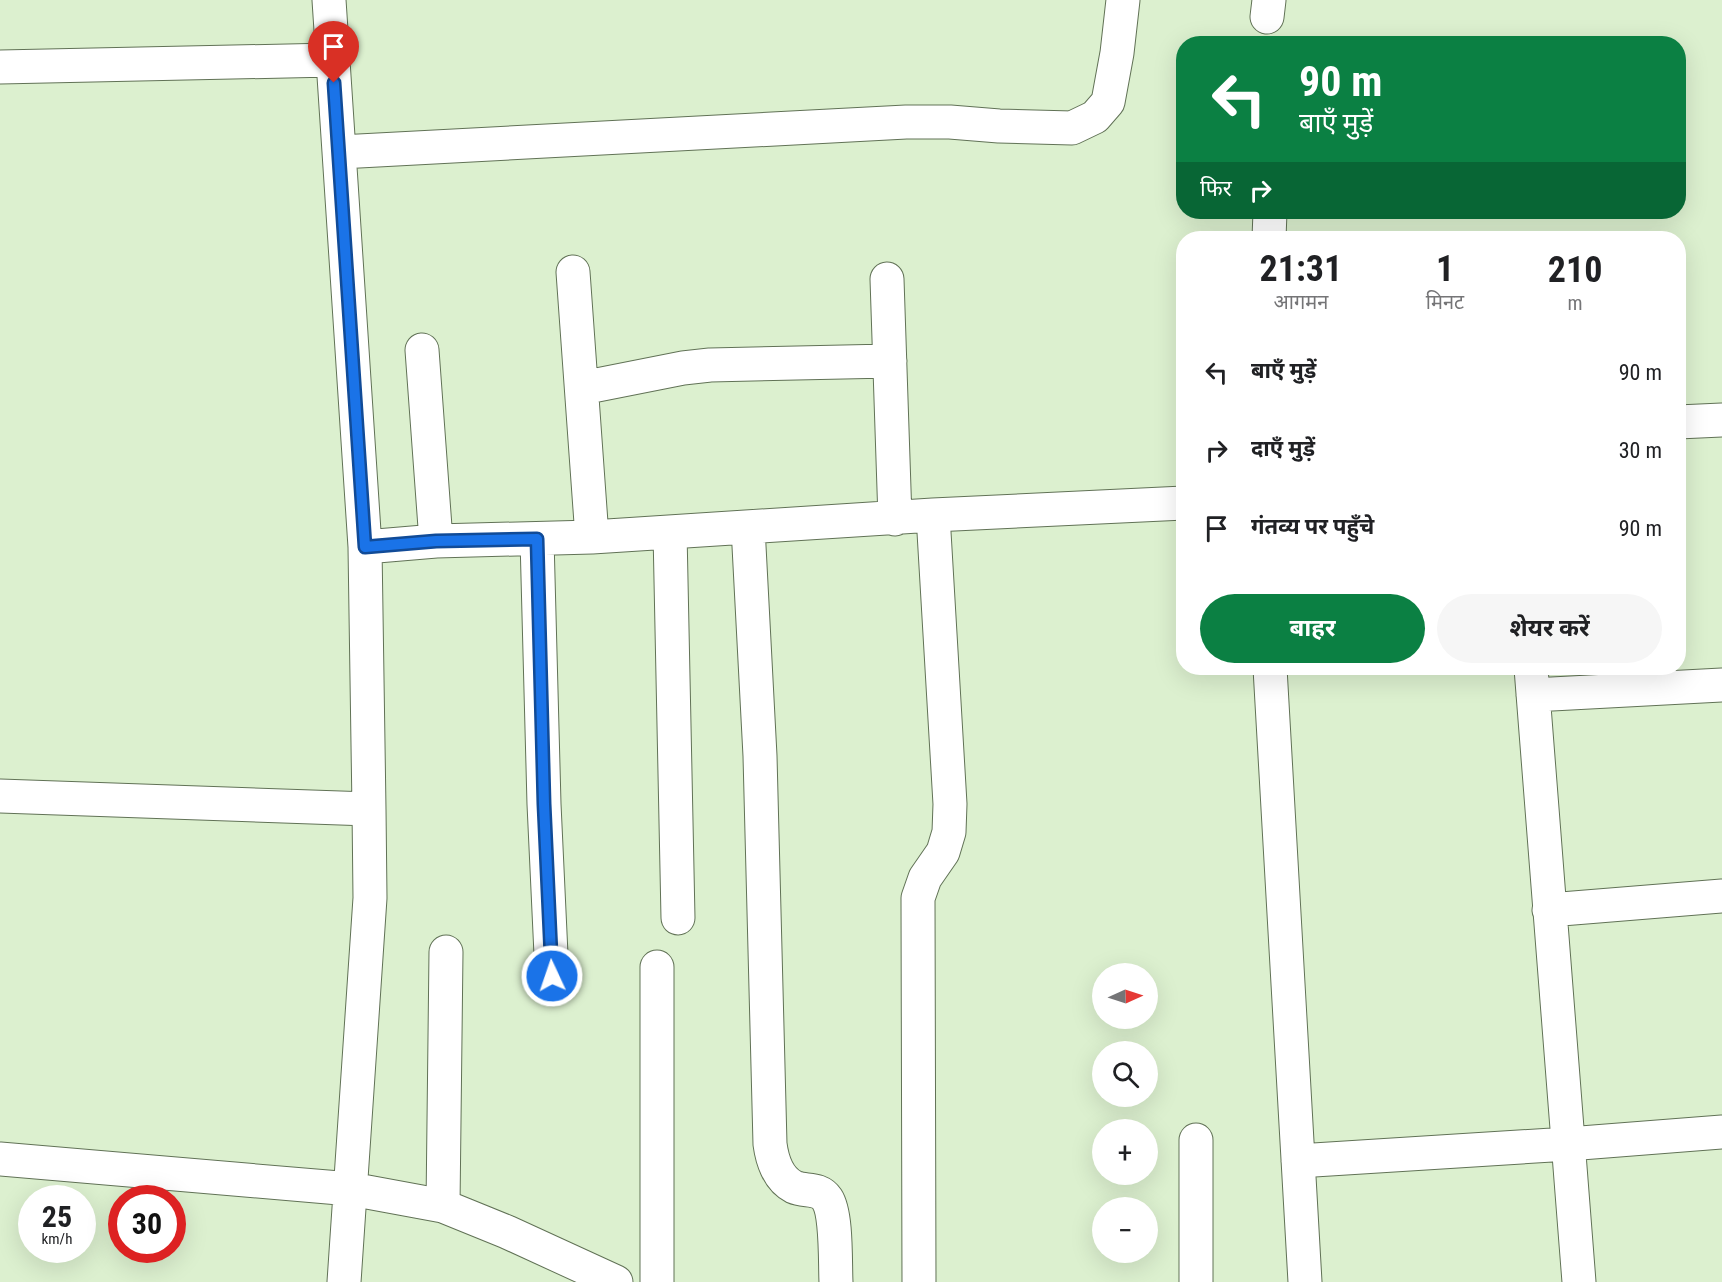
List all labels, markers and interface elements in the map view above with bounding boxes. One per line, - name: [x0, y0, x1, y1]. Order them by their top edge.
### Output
- pin: [308, 21, 359, 83]
- icon: arrive: [317, 30, 350, 63]
- text: 90 m: [1299, 57, 1382, 106]
- icon: left: [1200, 60, 1278, 138]
- text: बाएँ मुड़ें: [1299, 107, 1373, 139]
- icon: right: [1244, 174, 1277, 207]
- text: फिर: [1200, 176, 1232, 201]
- text: 21:31: [1260, 248, 1342, 290]
- text: 1: [1436, 248, 1454, 290]
- text: 210: [1548, 249, 1602, 291]
- text: आगमन: [1274, 290, 1328, 314]
- text: मिनट: [1426, 290, 1464, 314]
- text: m: [1568, 291, 1583, 315]
- icon: left: [1200, 356, 1233, 389]
- text: बाएँ मुड़ें: [1251, 358, 1316, 383]
- text: 90 m: [1619, 360, 1662, 385]
- icon: right: [1200, 434, 1233, 467]
- text: दाएँ मुड़ें: [1251, 436, 1315, 461]
- text: 30 m: [1619, 438, 1662, 463]
- icon: arrive: [1200, 512, 1233, 545]
- text: गंतव्य पर पहुँचे: [1251, 514, 1374, 539]
- text: 90 m: [1619, 516, 1662, 541]
- button: बाहर: [1200, 594, 1425, 663]
- button: शेयर करें: [1437, 594, 1662, 663]
- position arrow: [520, 944, 584, 1008]
- north arrow: [1092, 963, 1158, 1029]
- map controls: [1092, 963, 1158, 1263]
- button: search: [1092, 1041, 1158, 1107]
- button: +: [1092, 1119, 1158, 1185]
- speed limit sign: 30: [108, 1185, 186, 1263]
- button: −: [1092, 1197, 1158, 1263]
- text: 25: [42, 1199, 72, 1234]
- text: km/h: [42, 1230, 72, 1248]

